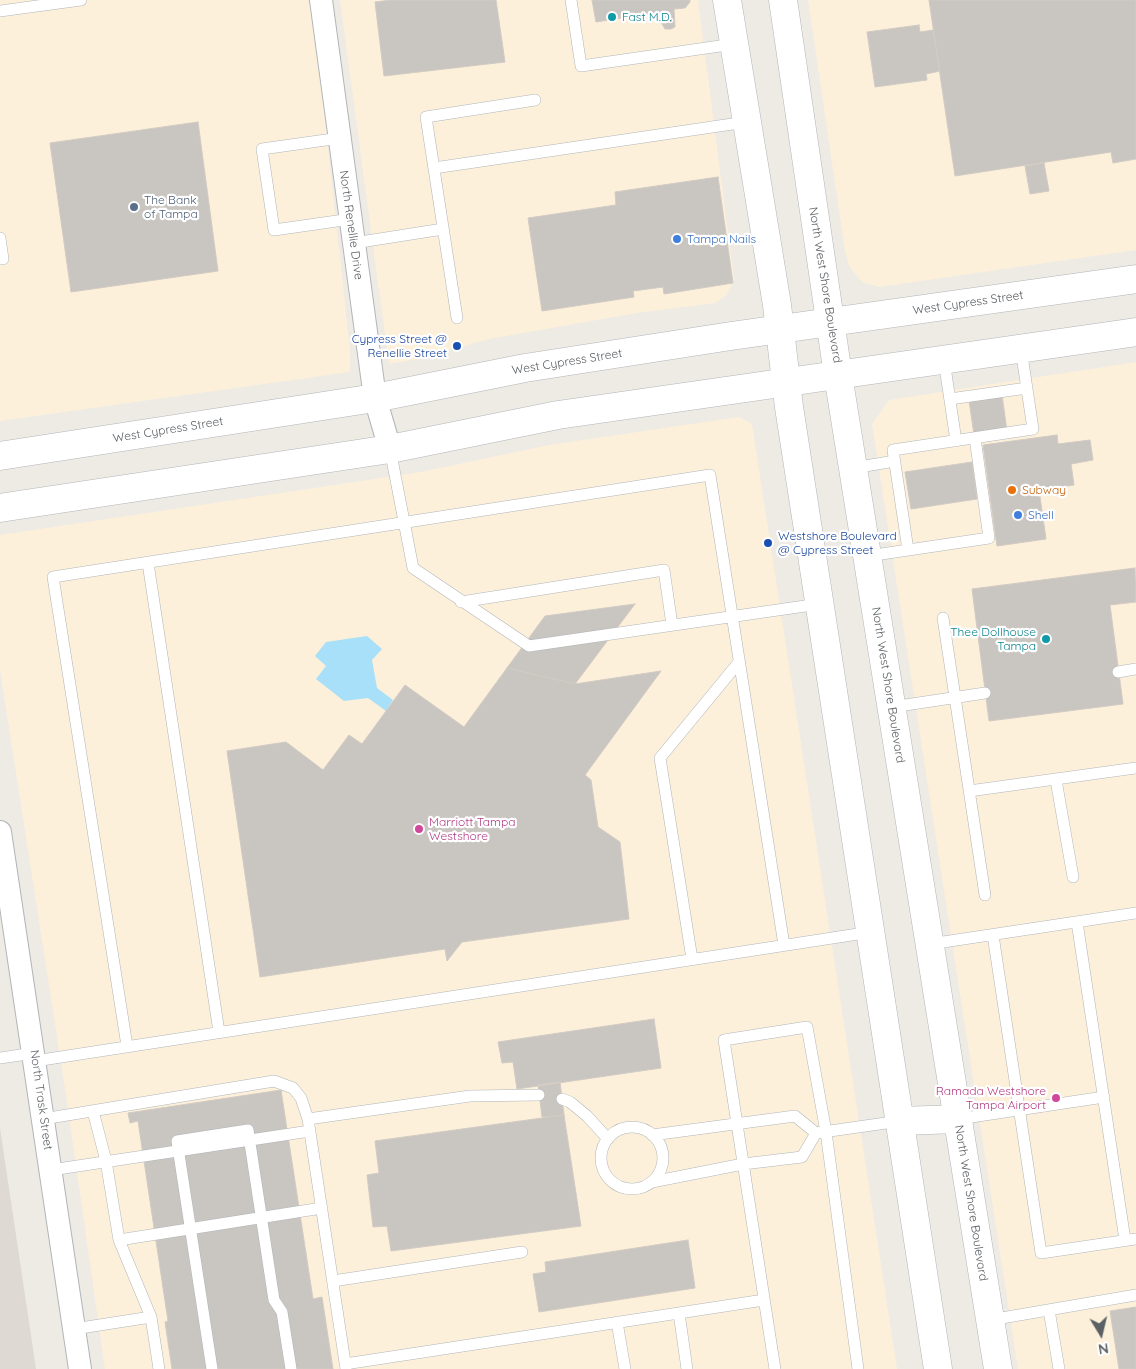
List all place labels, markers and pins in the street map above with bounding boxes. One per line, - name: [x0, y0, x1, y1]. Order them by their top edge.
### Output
- place label: Fast M.D.: [622, 10, 672, 24]
- marker: Fast M.D.: [606, 11, 618, 23]
- place label: The Bank of Tampa: [144, 193, 198, 221]
- marker: The Bank of Tampa: [128, 201, 140, 213]
- place label: Tampa Nails: [687, 232, 756, 246]
- marker: Tampa Nails: [671, 233, 683, 245]
- place label: Cypress Street @ Renellie Street: [352, 332, 447, 360]
- marker: Cypress Street @ Renellie Street: [451, 340, 463, 352]
- place label: Subway: [1022, 483, 1066, 497]
- marker: Subway: [1006, 484, 1018, 496]
- place label: Shell: [1028, 508, 1054, 522]
- marker: Shell: [1012, 509, 1024, 521]
- place label: Westshore Boulevard @ Cypress Street: [778, 529, 897, 557]
- marker: Westshore Boulevard @ Cypress Street: [762, 537, 774, 549]
- place label: Thee Dollhouse Tampa: [950, 625, 1036, 653]
- marker: Thee Dollhouse Tampa: [1040, 633, 1052, 645]
- place label: Marriott Tampa Westshore: [429, 815, 515, 843]
- marker: Marriott Tampa Westshore: [413, 823, 425, 835]
- place label: Ramada Westshore Tampa Airport: [936, 1084, 1046, 1112]
- marker: Ramada Westshore Tampa Airport: [1050, 1092, 1062, 1104]

